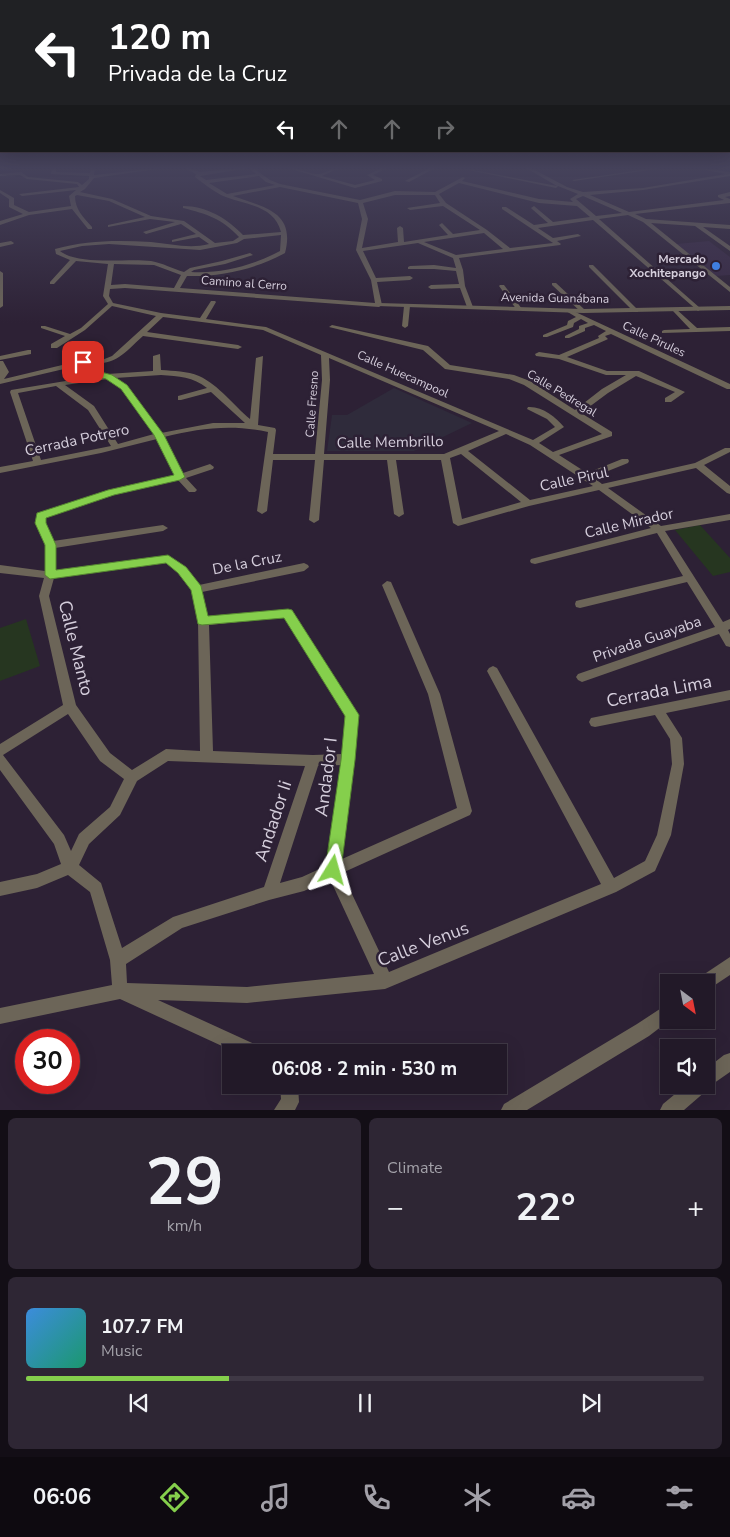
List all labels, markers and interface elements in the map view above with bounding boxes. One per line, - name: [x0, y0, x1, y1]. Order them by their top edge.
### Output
- text: 120 m: [108, 14, 211, 61]
- icon: left: [25, 20, 90, 85]
- text: Privada de la Cruz: [108, 59, 287, 89]
- icon: left: [272, 115, 300, 143]
- icon: ahead: [325, 115, 353, 143]
- icon: ahead: [378, 115, 406, 143]
- icon: right: [431, 115, 459, 143]
- place label: Mercado Xochitepango: [628, 251, 706, 281]
- marker: Mercado Xochitepango: [710, 260, 722, 272]
- street label: Camino al Cerro: [200, 272, 288, 294]
- street label: Avenida Guanábana: [501, 289, 609, 307]
- street label: Calle Pirules: [620, 317, 688, 361]
- pin: [62, 341, 104, 383]
- street label: Calle Huecampool: [355, 347, 452, 402]
- icon: arrive: [69, 348, 97, 376]
- street label: Calle Pedregal: [524, 366, 600, 420]
- street label: Calle Fresno: [302, 370, 322, 438]
- street label: Cerrada Potrero: [23, 419, 131, 461]
- street label: Calle Membrillo: [336, 431, 444, 453]
- street label: Calle Pirul: [538, 462, 611, 496]
- street label: Calle Mirador: [583, 503, 676, 543]
- street label: De la Cruz: [211, 546, 283, 579]
- street label: Calle Manto: [53, 598, 99, 698]
- street label: Privada Guayaba: [590, 611, 704, 667]
- street label: Cerrada Lima: [604, 669, 714, 713]
- street label: Andador I: [309, 736, 343, 818]
- street label: Andador Ii: [249, 777, 297, 865]
- position arrow: [306, 843, 358, 895]
- street label: Calle Venus: [374, 916, 472, 972]
- north arrow: [660, 974, 715, 1029]
- map controls: [660, 974, 715, 1094]
- speed limit sign: 30: [15, 1029, 80, 1094]
- button: sound: [660, 1039, 715, 1094]
- text: 06:08 · 2 min · 530 m: [272, 1056, 457, 1082]
- text: 29: [145, 1138, 224, 1227]
- text: Climate: [387, 1157, 442, 1179]
- text: 22°: [515, 1182, 576, 1233]
- text: −: [387, 1189, 404, 1227]
- text: +: [687, 1189, 704, 1227]
- text: km/h: [167, 1215, 202, 1237]
- text: 107.7 FM: [101, 1314, 184, 1340]
- text: Music: [101, 1340, 142, 1362]
- icon: previous: [125, 1389, 153, 1417]
- icon: pause: [351, 1389, 379, 1417]
- icon: next: [577, 1389, 605, 1417]
- icon: directions: [157, 1480, 192, 1515]
- icon: music: [258, 1480, 293, 1515]
- icon: phone: [359, 1480, 394, 1515]
- icon: climate: [460, 1480, 495, 1515]
- icon: car: [561, 1480, 596, 1515]
- icon: filters: [662, 1480, 697, 1515]
- text: 06:06: [33, 1482, 91, 1512]

